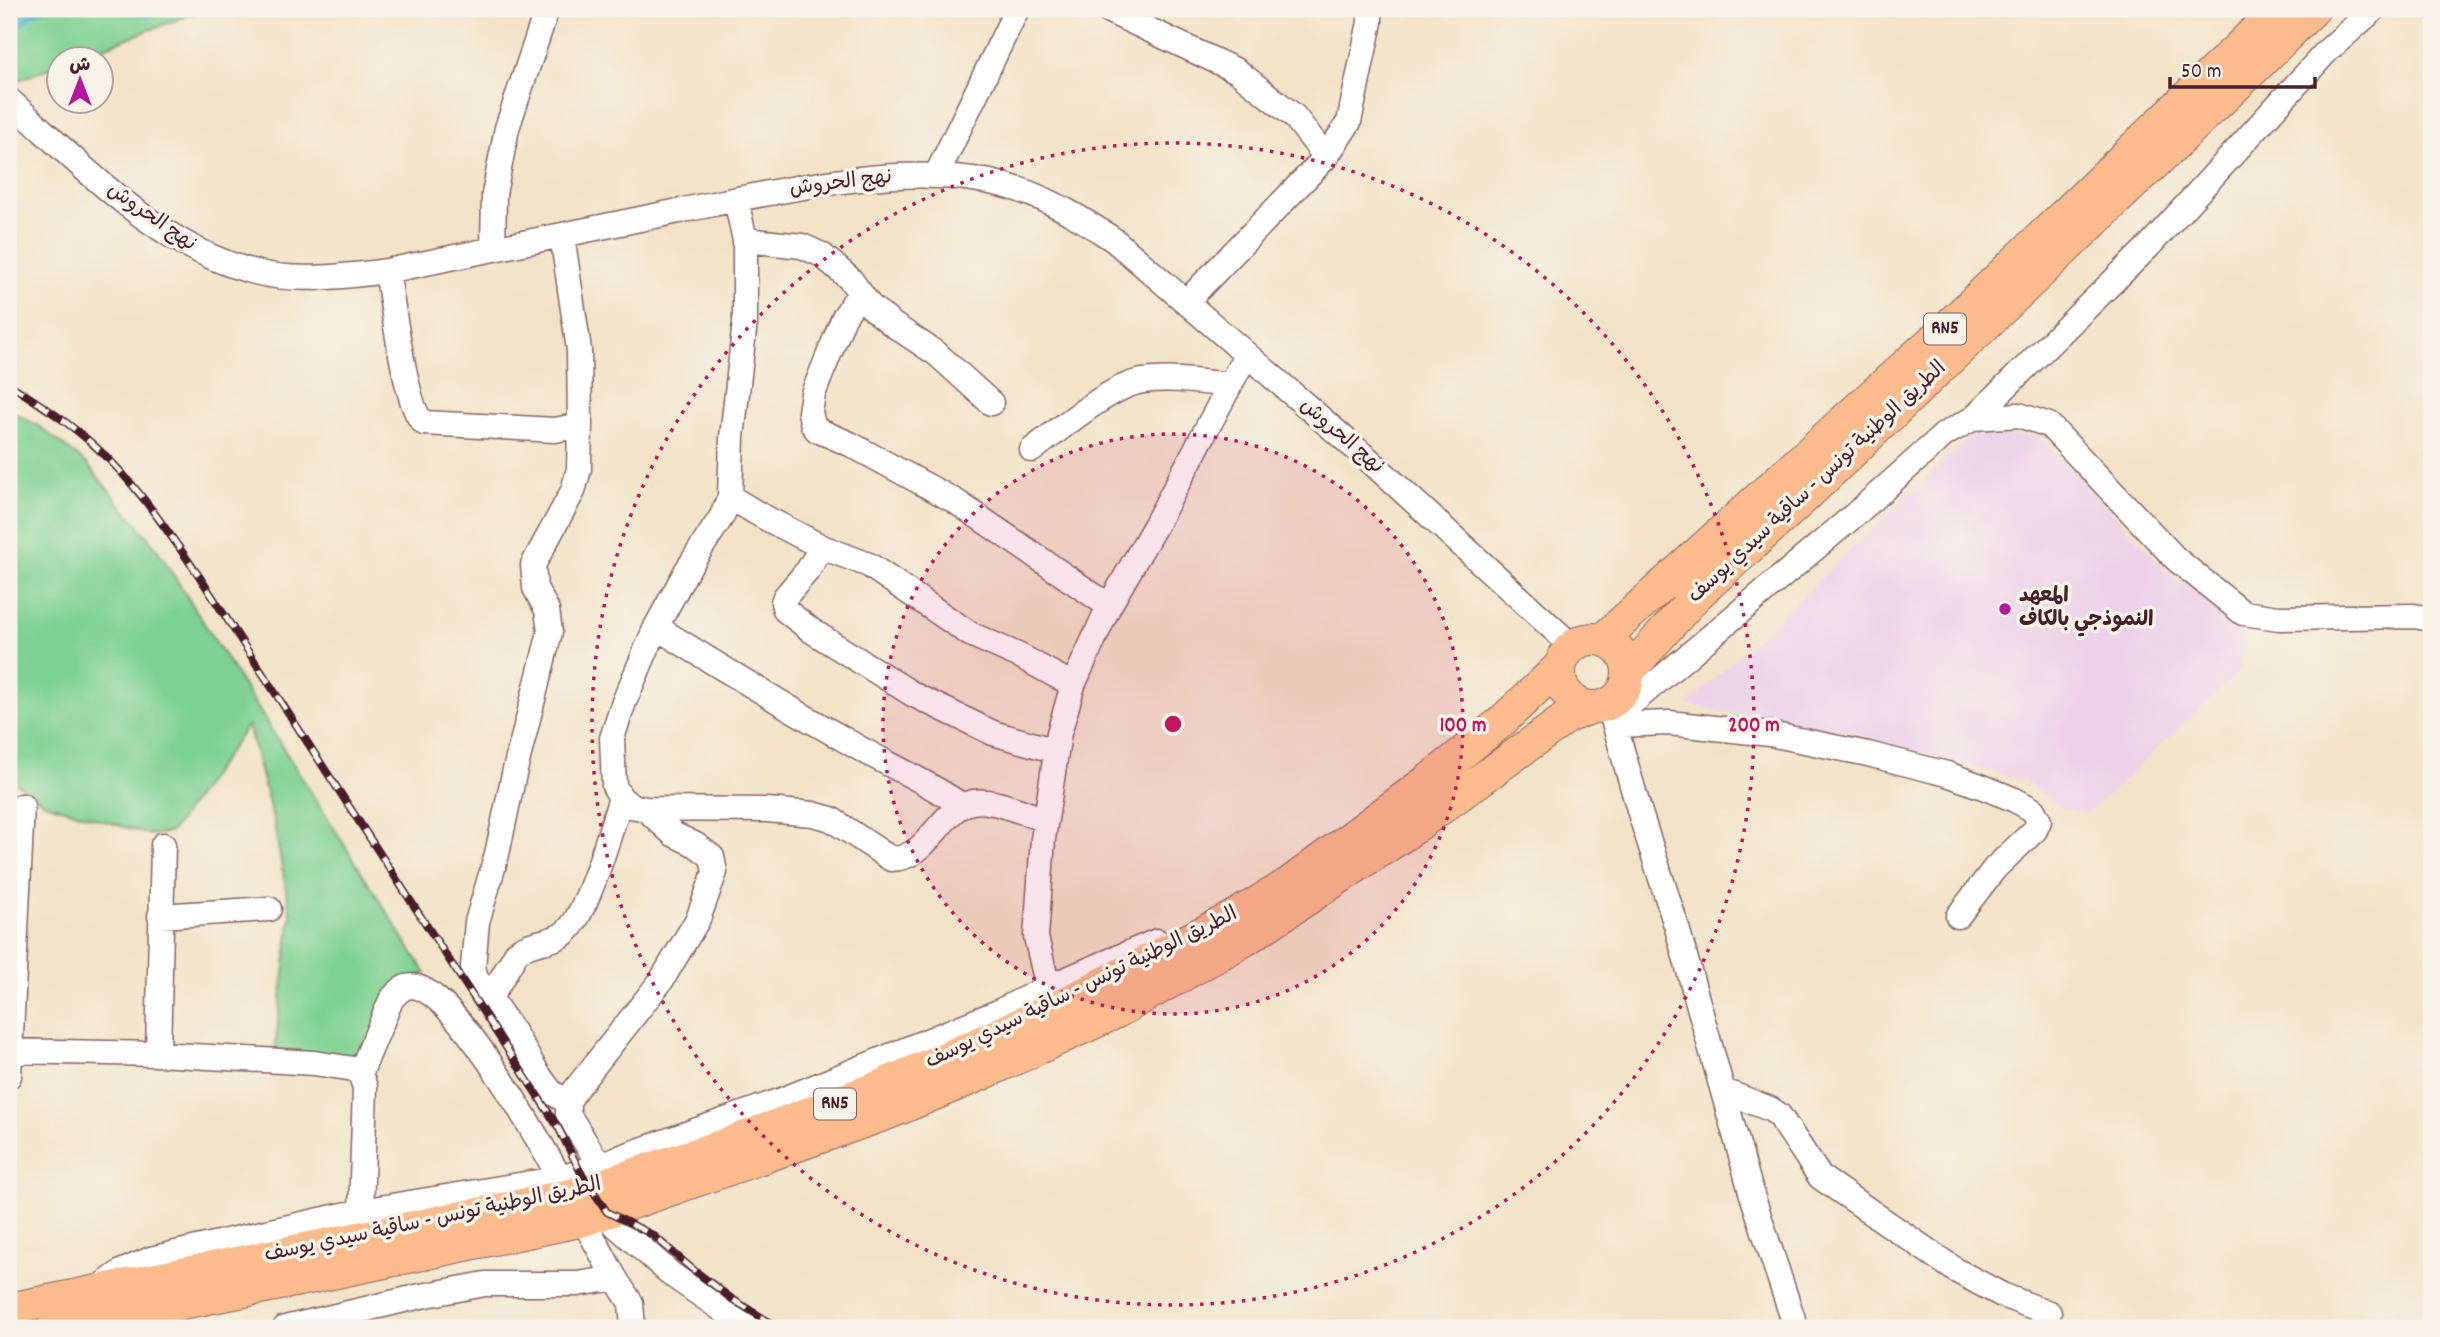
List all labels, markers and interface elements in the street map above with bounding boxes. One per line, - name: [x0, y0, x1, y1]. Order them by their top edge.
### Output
- north arrow: [46, 46, 116, 116]
- scale bar: [2170, 46, 2316, 90]
- text: ش: [70, 53, 91, 80]
- text: 50 m: [2181, 58, 2221, 88]
- street label: نهج الحروش: [788, 163, 894, 205]
- street label: نهج الحروش: [100, 176, 202, 260]
- road number: RN5: [1924, 314, 1966, 344]
- street label: الطريق الوطنية تونس - ساقية سيدي يوسف: [1682, 355, 1954, 611]
- street label: نهج الحروش: [1292, 392, 1390, 482]
- place label: المعهد النموذجي بالكاف: [2019, 582, 2153, 637]
- marker: المعهد النموذجي بالكاف: [1997, 601, 2013, 617]
- centre of rings: [1161, 712, 1185, 736]
- text: 100 m: [1440, 712, 1486, 742]
- text: 200 m: [1728, 712, 1780, 742]
- street label: الطريق الوطنية تونس - ساقية سيدي يوسف: [921, 900, 1243, 1078]
- road number: RN5: [814, 1088, 856, 1120]
- street label: الطريق الوطنية تونس - ساقية سيدي يوسف: [262, 1171, 604, 1271]

